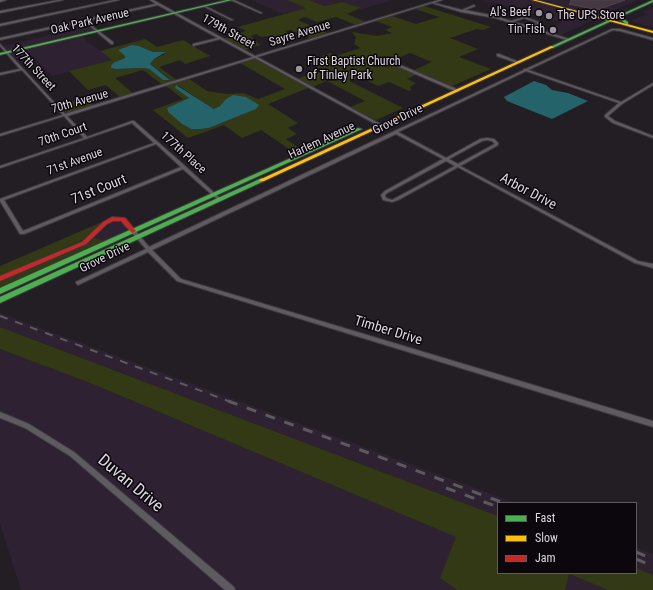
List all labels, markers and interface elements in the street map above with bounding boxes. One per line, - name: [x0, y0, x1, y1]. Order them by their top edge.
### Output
- street label: Oak Park Avenue: [49, 6, 131, 38]
- place label: Al's Beef: [490, 6, 531, 20]
- marker: Al's Beef: [534, 8, 544, 18]
- place label: The UPS Store: [557, 9, 625, 23]
- marker: The UPS Store: [544, 11, 554, 21]
- street label: 179th Street: [199, 12, 257, 52]
- street label: Sayre Avenue: [268, 18, 332, 50]
- place label: Tin Fish: [508, 23, 545, 37]
- marker: Tin Fish: [548, 25, 558, 35]
- street label: 177th Street: [8, 42, 58, 94]
- place label: First Baptist Church of Tinley Park: [307, 55, 401, 83]
- marker: First Baptist Church of Tinley Park: [294, 64, 304, 74]
- street label: 70th Avenue: [50, 87, 110, 117]
- street label: Grove Drive: [371, 102, 425, 138]
- street label: Harlem Avenue: [287, 119, 357, 163]
- street label: 70th Court: [37, 120, 89, 150]
- street label: 177th Place: [157, 129, 209, 177]
- street label: 71st Avenue: [45, 145, 105, 179]
- street label: Arbor Drive: [497, 170, 559, 214]
- street label: 71st Court: [69, 171, 129, 209]
- street label: Grove Drive: [78, 240, 132, 276]
- street label: Timber Drive: [352, 313, 424, 349]
- street label: Duvan Drive: [93, 451, 167, 517]
- legend: [497, 502, 637, 574]
- text: Fast: [535, 511, 555, 525]
- text: Slow: [535, 531, 558, 545]
- text: Jam: [535, 551, 556, 565]

